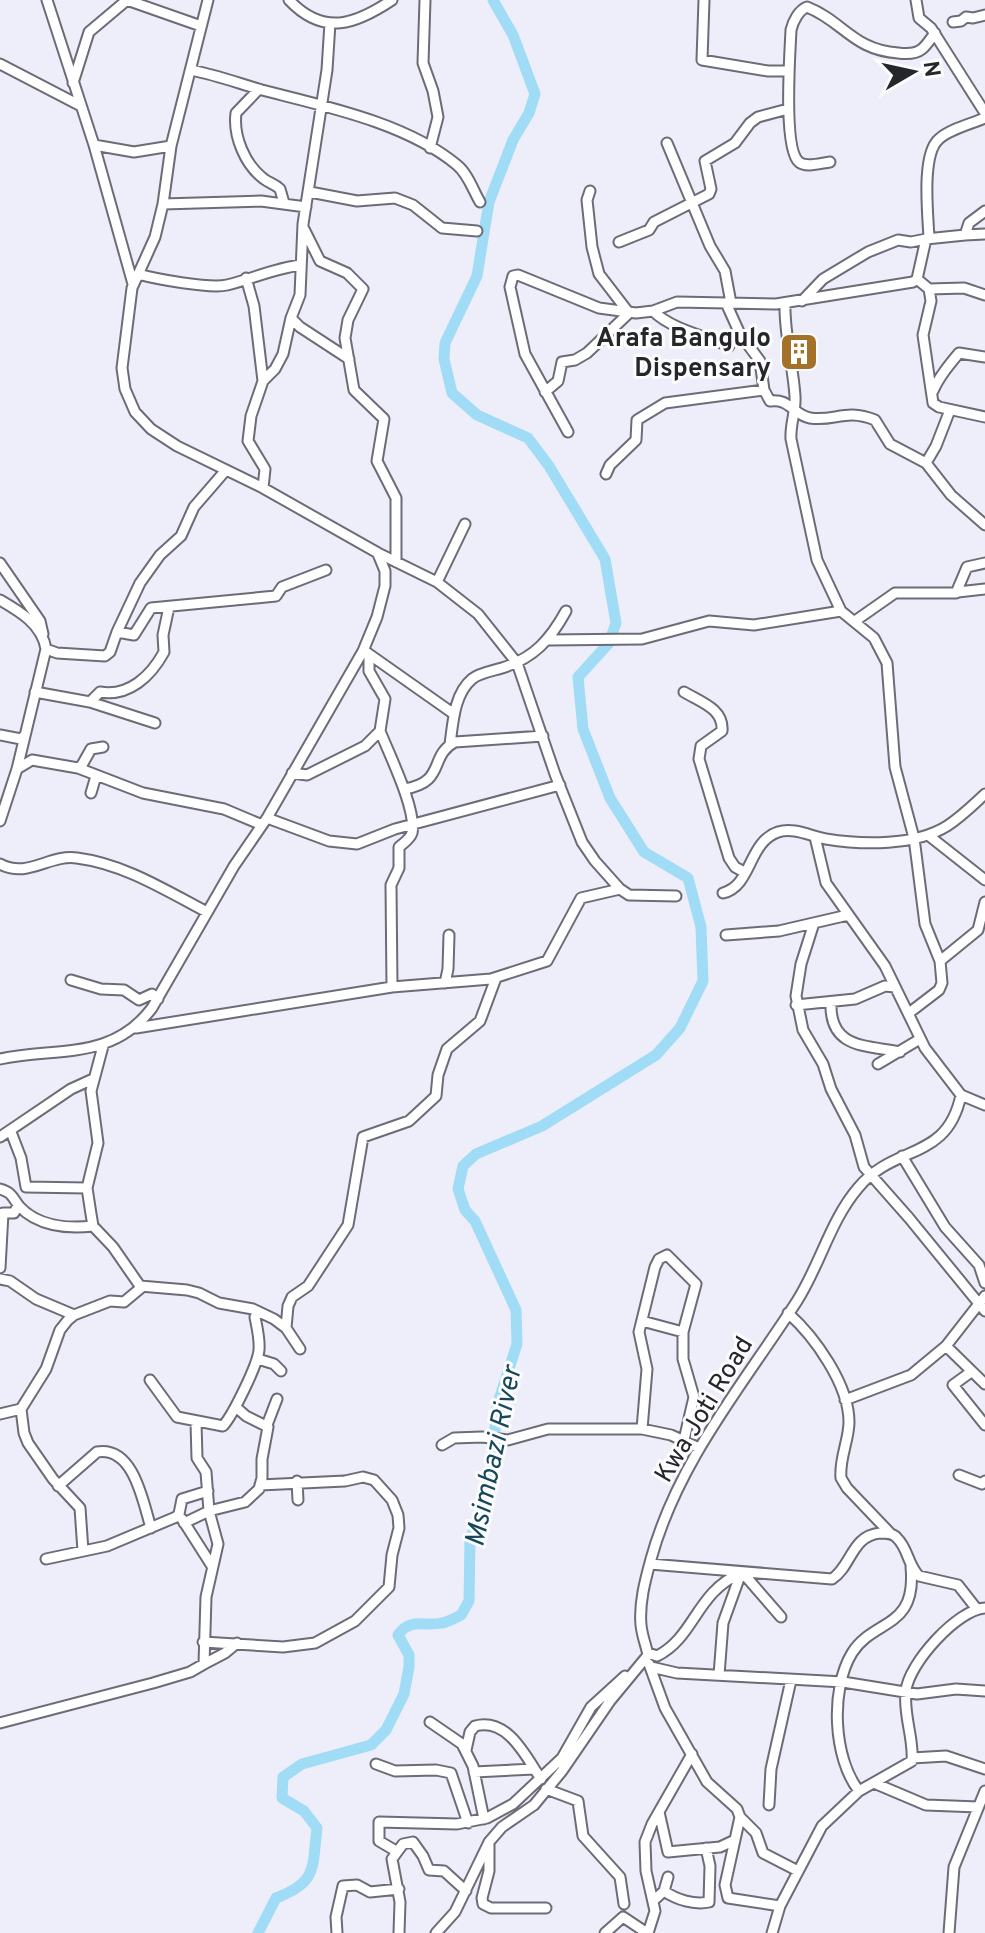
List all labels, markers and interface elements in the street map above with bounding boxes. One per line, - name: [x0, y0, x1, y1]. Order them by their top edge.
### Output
- north arrow: [873, 32, 953, 112]
- text: N: [916, 59, 945, 79]
- place label: Arafa Bangulo Dispensary: [596, 323, 771, 386]
- building icon: Arafa Bangulo Dispensary: [778, 331, 820, 373]
- street label: Kwa Joti Road: [649, 1331, 762, 1490]
- water label: Msimbazi River: [458, 1361, 532, 1550]

